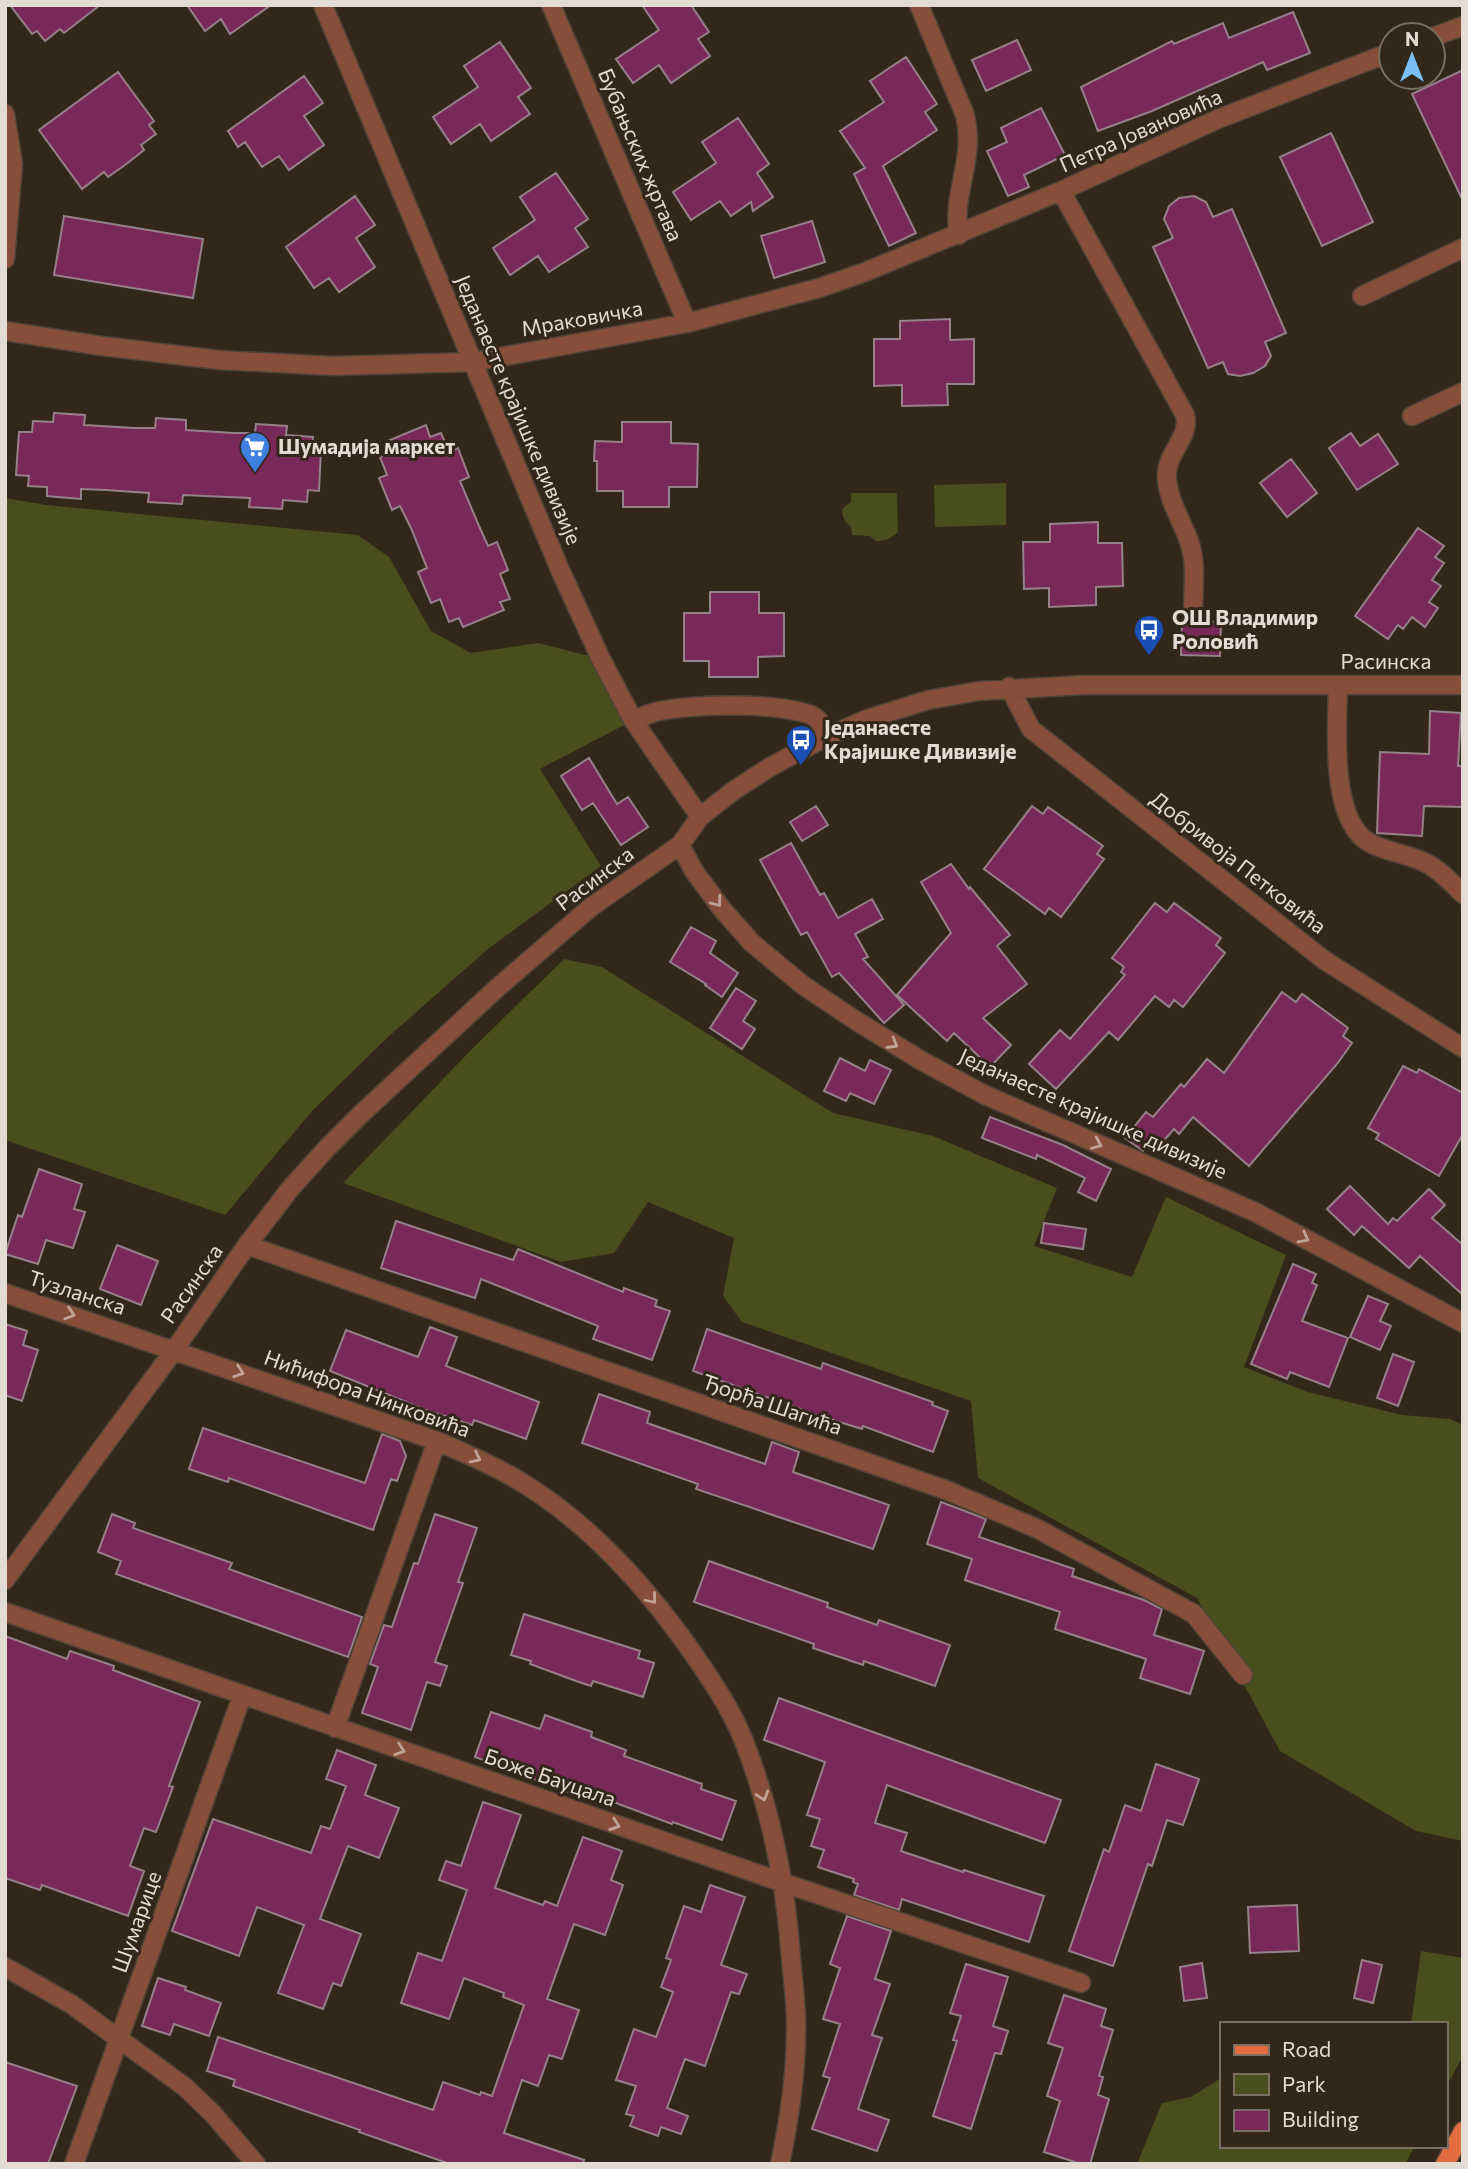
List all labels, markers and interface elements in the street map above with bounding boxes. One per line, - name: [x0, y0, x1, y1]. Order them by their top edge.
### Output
- north arrow: [1377, 21, 1447, 91]
- text: N: [1405, 27, 1419, 50]
- street label: Бубањских жртава: [594, 64, 689, 245]
- street label: Петра Јовановића: [1055, 83, 1225, 177]
- street label: Једанаесте крајишке дивизије: [451, 271, 588, 548]
- street label: Мраковичка: [519, 295, 644, 341]
- supermarket icon: Шумадија маркет: [238, 430, 272, 474]
- place label: Шумадија маркет: [278, 433, 455, 458]
- place label: ОШ Владимир Роловић: [1172, 604, 1318, 653]
- bus stop icon: ОШ Владимир Роловић: [1132, 613, 1166, 657]
- street label: Расинска: [1341, 648, 1431, 673]
- place label: Једанаесте Крајишке Дивизије: [824, 714, 1017, 763]
- bus stop icon: Једанаесте Крајишке Дивизије: [784, 723, 818, 767]
- street label: Добривоја Петковића: [1146, 785, 1332, 938]
- street label: Расинска: [550, 840, 638, 915]
- one-way arrow: [709, 894, 721, 907]
- one-way arrow: [886, 1035, 899, 1048]
- street label: Једанаесте крајишке дивизије: [956, 1042, 1232, 1183]
- one-way arrow: [1090, 1135, 1102, 1149]
- one-way arrow: [1297, 1230, 1309, 1244]
- street label: Расинска: [154, 1239, 227, 1328]
- street label: Тузланска: [26, 1264, 129, 1319]
- one-way arrow: [64, 1306, 76, 1321]
- street label: Нићифора Нинковића: [261, 1344, 474, 1441]
- one-way arrow: [233, 1363, 245, 1377]
- street label: Ђорђа Шагића: [699, 1368, 846, 1439]
- one-way arrow: [469, 1450, 481, 1464]
- one-way arrow: [644, 1590, 656, 1603]
- one-way arrow: [393, 1742, 406, 1756]
- street label: Боже Бауцала: [482, 1742, 619, 1811]
- one-way arrow: [755, 1789, 769, 1801]
- one-way arrow: [608, 1817, 620, 1831]
- street label: Шумарице: [106, 1867, 165, 1976]
- legend: [1220, 2022, 1447, 2148]
- text: Road: [1282, 2036, 1331, 2061]
- text: Park: [1282, 2071, 1326, 2096]
- text: Building: [1282, 2106, 1359, 2131]

